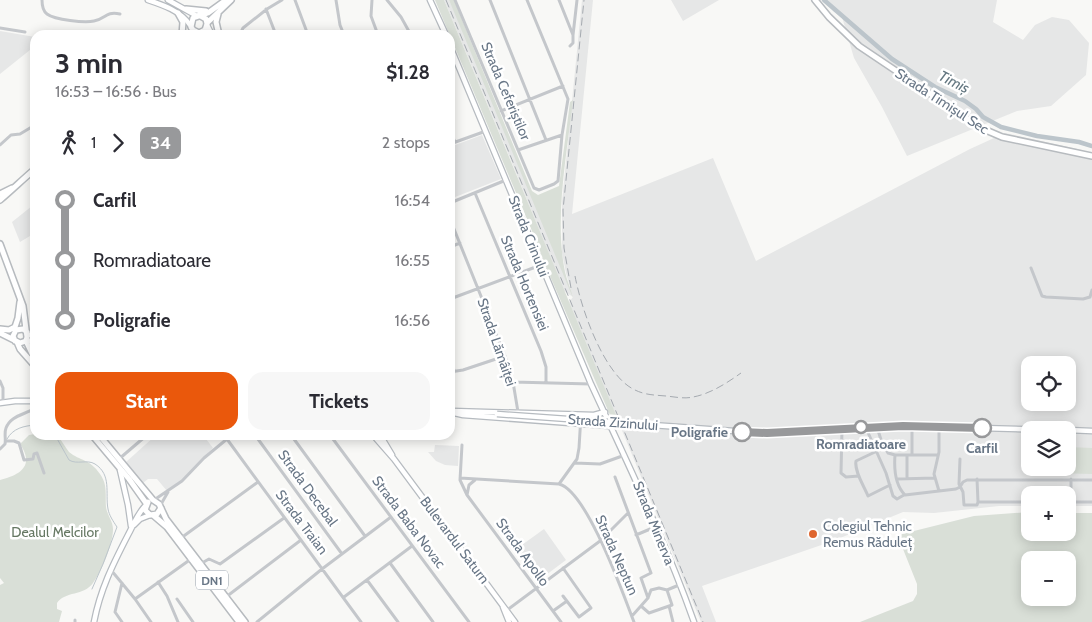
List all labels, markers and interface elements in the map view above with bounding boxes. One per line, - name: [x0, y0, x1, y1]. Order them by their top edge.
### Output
- street label: Strada Ceferiștilor: [477, 39, 535, 143]
- text: 3 min: [55, 46, 123, 80]
- text: $1.28: [386, 61, 430, 84]
- street label: Strada Timișul Sec: [892, 64, 992, 138]
- water label: Timiș: [936, 67, 972, 97]
- text: 16:53 – 16:56 · Bus: [55, 82, 177, 101]
- icon: walk: [55, 129, 83, 157]
- icon: forward: [104, 129, 132, 157]
- text: 34: [150, 132, 171, 154]
- text: 1: [91, 133, 96, 152]
- text: 2 stops: [382, 133, 430, 152]
- text: Carfil: [93, 189, 137, 212]
- text: 16:54: [394, 191, 430, 210]
- street label: Strada Crinului: [505, 193, 553, 279]
- street label: Strada Hortensiei: [497, 233, 553, 333]
- text: Romradiatoare: [93, 249, 211, 272]
- text: 16:55: [395, 251, 430, 270]
- street label: Strada Lămâiței: [474, 296, 520, 388]
- text: Poligrafie: [93, 309, 171, 332]
- text: 16:56: [395, 311, 430, 330]
- map controls: [1021, 356, 1076, 606]
- button: locate: [1021, 356, 1076, 411]
- button: Start: [55, 372, 238, 430]
- button: Tickets: [248, 372, 430, 430]
- street label: Strada Zizinului: [567, 410, 659, 434]
- marker: Carfil: [972, 418, 992, 438]
- marker: Romradiatoare: [854, 420, 868, 434]
- button: layers: [1021, 421, 1076, 476]
- marker: Poligrafie: [732, 422, 752, 442]
- place label: Poligrafie: [671, 423, 728, 441]
- place label: Romradiatoare: [816, 435, 906, 453]
- place label: Carfil: [966, 439, 998, 457]
- street label: Strada Decebal: [274, 446, 342, 530]
- street label: Strada Baba Novac: [368, 472, 450, 572]
- street label: Strada Minerva: [629, 479, 679, 568]
- street label: Strada Traian: [272, 486, 332, 558]
- button: +: [1021, 486, 1076, 541]
- street label: Bulevardul Saturn: [416, 493, 494, 587]
- street label: Strada Neptun: [591, 512, 643, 598]
- street label: Strada Apollo: [492, 514, 554, 590]
- place label: Colegiul Tehnic Remus Răduleț: [823, 517, 913, 551]
- park label: Dealul Melcilor: [11, 523, 99, 541]
- marker: Colegiul Tehnic Remus Răduleț: [807, 528, 819, 540]
- button: −: [1021, 551, 1076, 606]
- road number: DN1: [196, 570, 228, 590]

